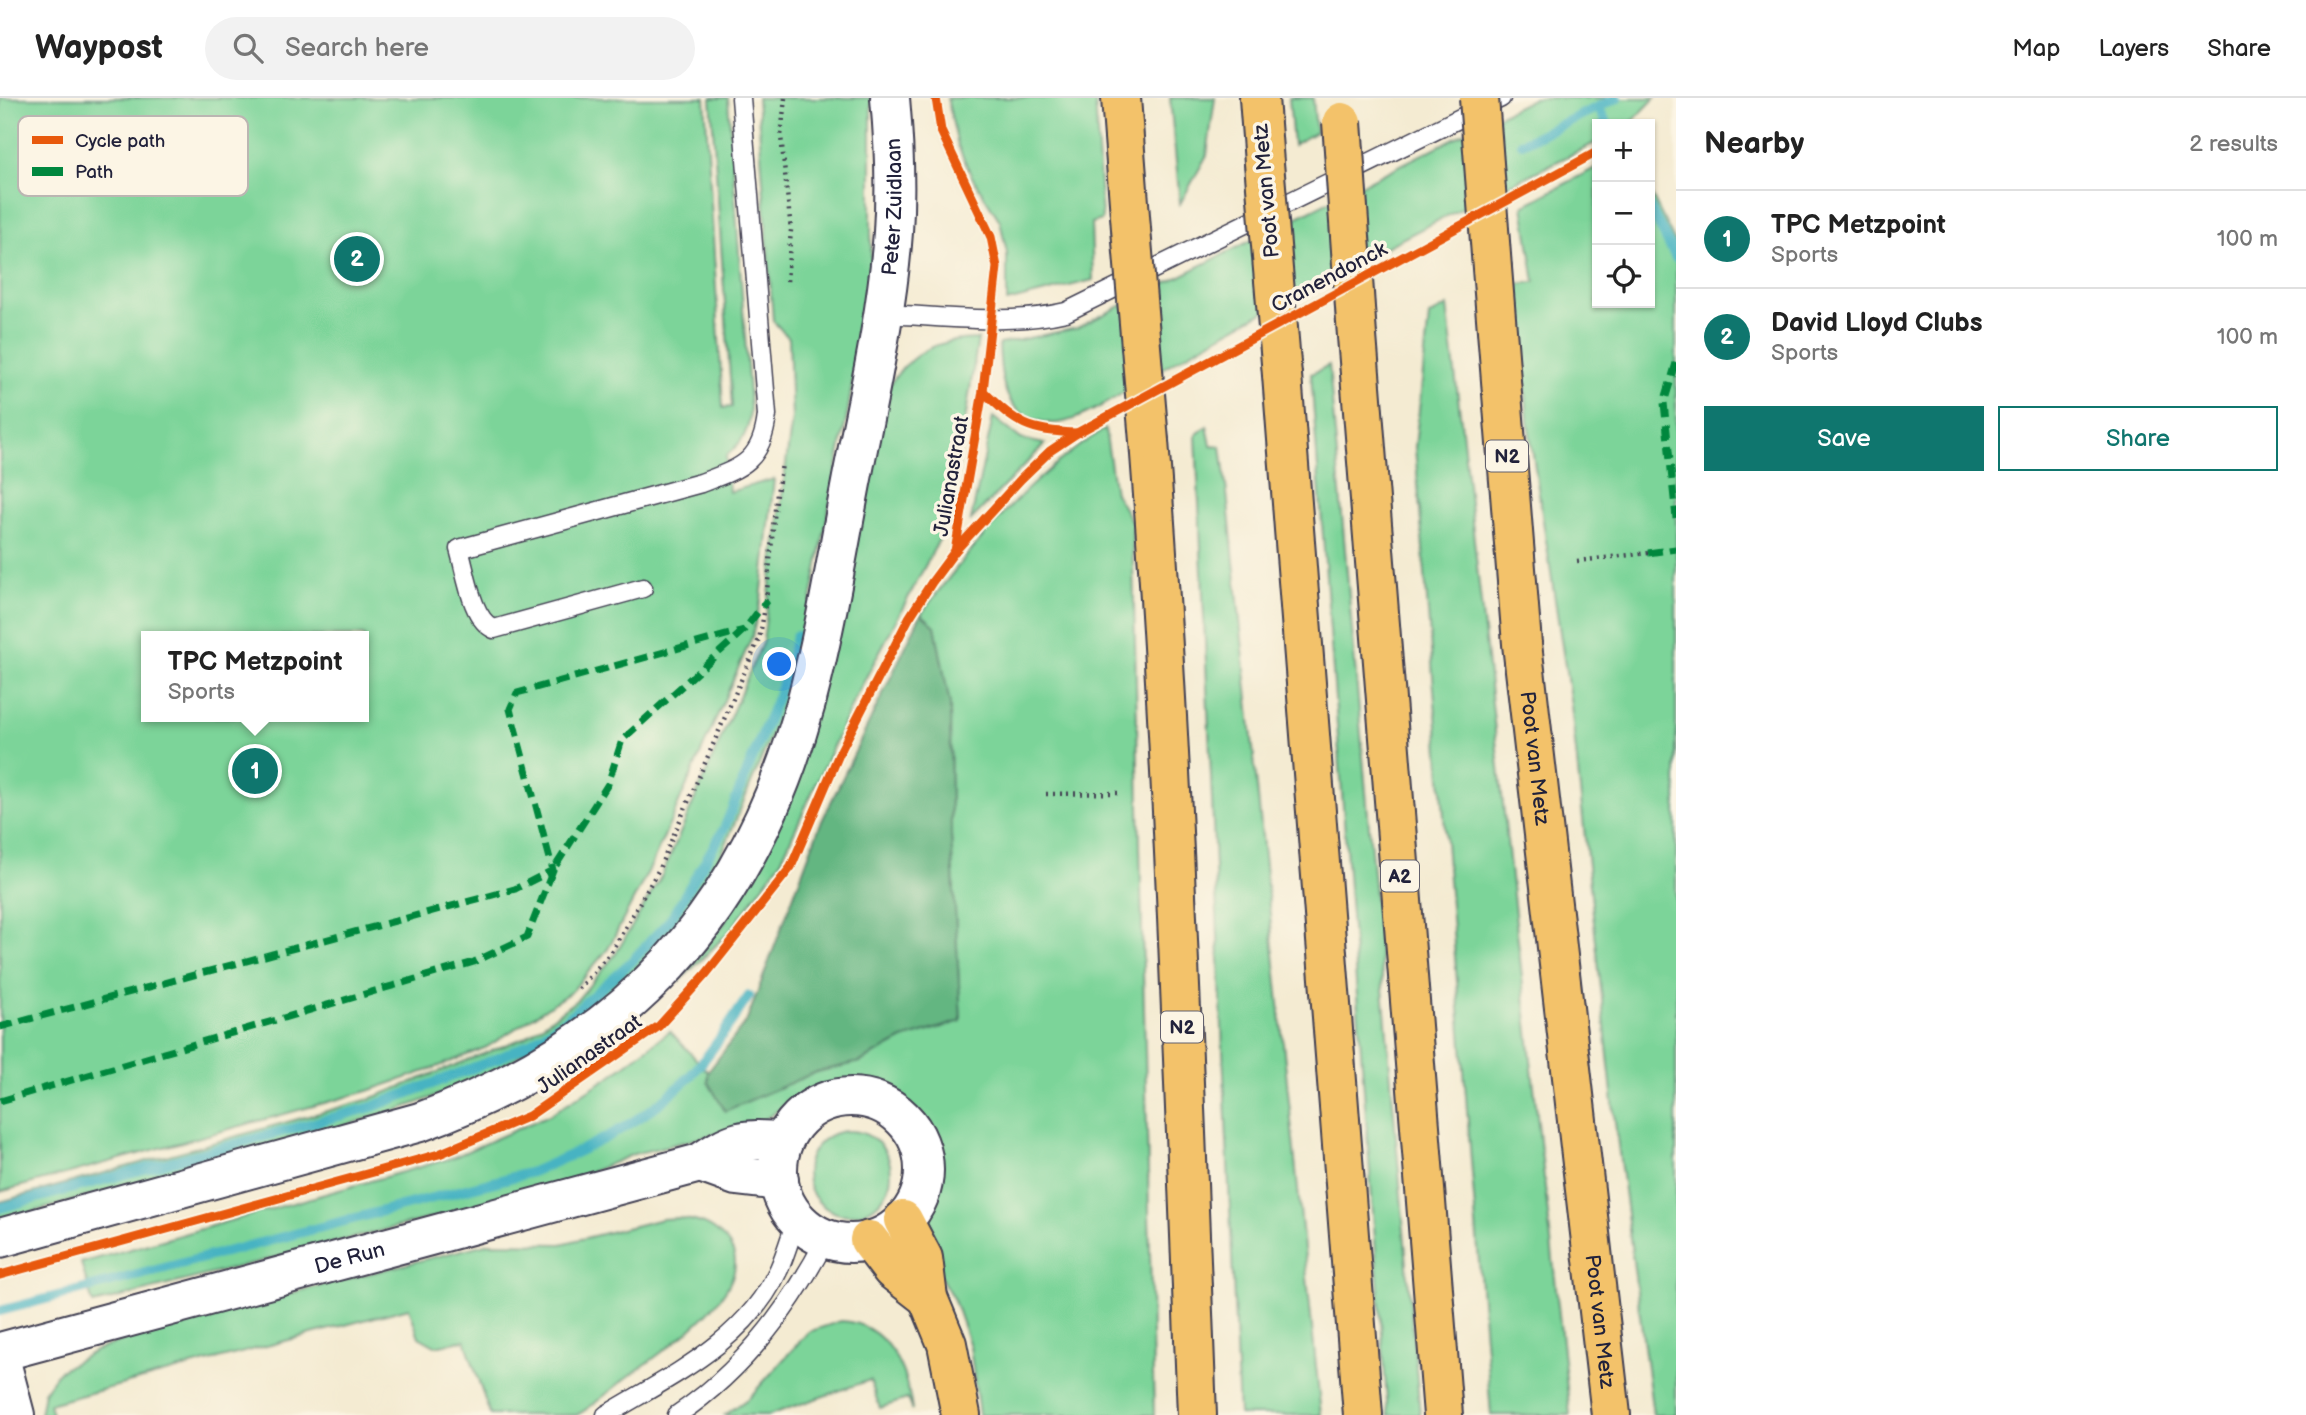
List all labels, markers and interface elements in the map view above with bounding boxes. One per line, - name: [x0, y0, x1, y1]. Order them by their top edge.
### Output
- search box: [205, 17, 695, 80]
- text: Waypost: [35, 28, 163, 68]
- icon: search: [229, 29, 267, 67]
- text: Search here: [285, 33, 429, 64]
- text: Map: [2012, 34, 2060, 63]
- text: Layers: [2098, 34, 2169, 63]
- text: Share: [2207, 34, 2271, 63]
- legend: [18, 116, 248, 196]
- map controls: [1592, 119, 1655, 308]
- button: +: [1592, 119, 1655, 182]
- street label: Poot van Metz: [1248, 122, 1285, 259]
- text: Nearby: [1704, 126, 1804, 162]
- text: Cycle path: [75, 130, 165, 153]
- text: 2 results: [2189, 130, 2278, 158]
- street label: Peter Zuidlaan: [877, 137, 907, 277]
- text: Path: [75, 161, 113, 184]
- button: −: [1592, 182, 1655, 245]
- text: TPC Metzpoint: [1771, 210, 1946, 241]
- text: 1: [1722, 225, 1732, 253]
- text: 100 m: [2217, 225, 2278, 253]
- pin: 2: [334, 233, 380, 285]
- street label: Cranendonck: [1267, 236, 1392, 318]
- text: Sports: [1771, 241, 1838, 269]
- button: locate: [1592, 245, 1655, 308]
- text: David Lloyd Clubs: [1771, 308, 1983, 339]
- text: 2: [1720, 323, 1734, 351]
- text: 100 m: [2217, 323, 2278, 351]
- text: Sports: [1771, 339, 1838, 367]
- button: Save: [1704, 406, 1984, 471]
- button: Share: [1998, 406, 2278, 471]
- street label: Julianastraat: [929, 413, 974, 538]
- road number: N2: [1486, 440, 1528, 472]
- popup: [141, 631, 369, 722]
- text: TPC Metzpoint: [168, 647, 342, 678]
- your location: [762, 647, 796, 681]
- text: Sports: [168, 678, 235, 706]
- street label: Poot van Metz: [1515, 690, 1555, 827]
- pin: 1: [232, 745, 278, 797]
- road number: A2: [1381, 860, 1419, 891]
- street label: Julianastraat: [532, 1009, 647, 1100]
- road number: N2: [1161, 1012, 1203, 1043]
- street label: De Run: [312, 1237, 387, 1280]
- street label: Poot van Metz: [1580, 1253, 1620, 1391]

